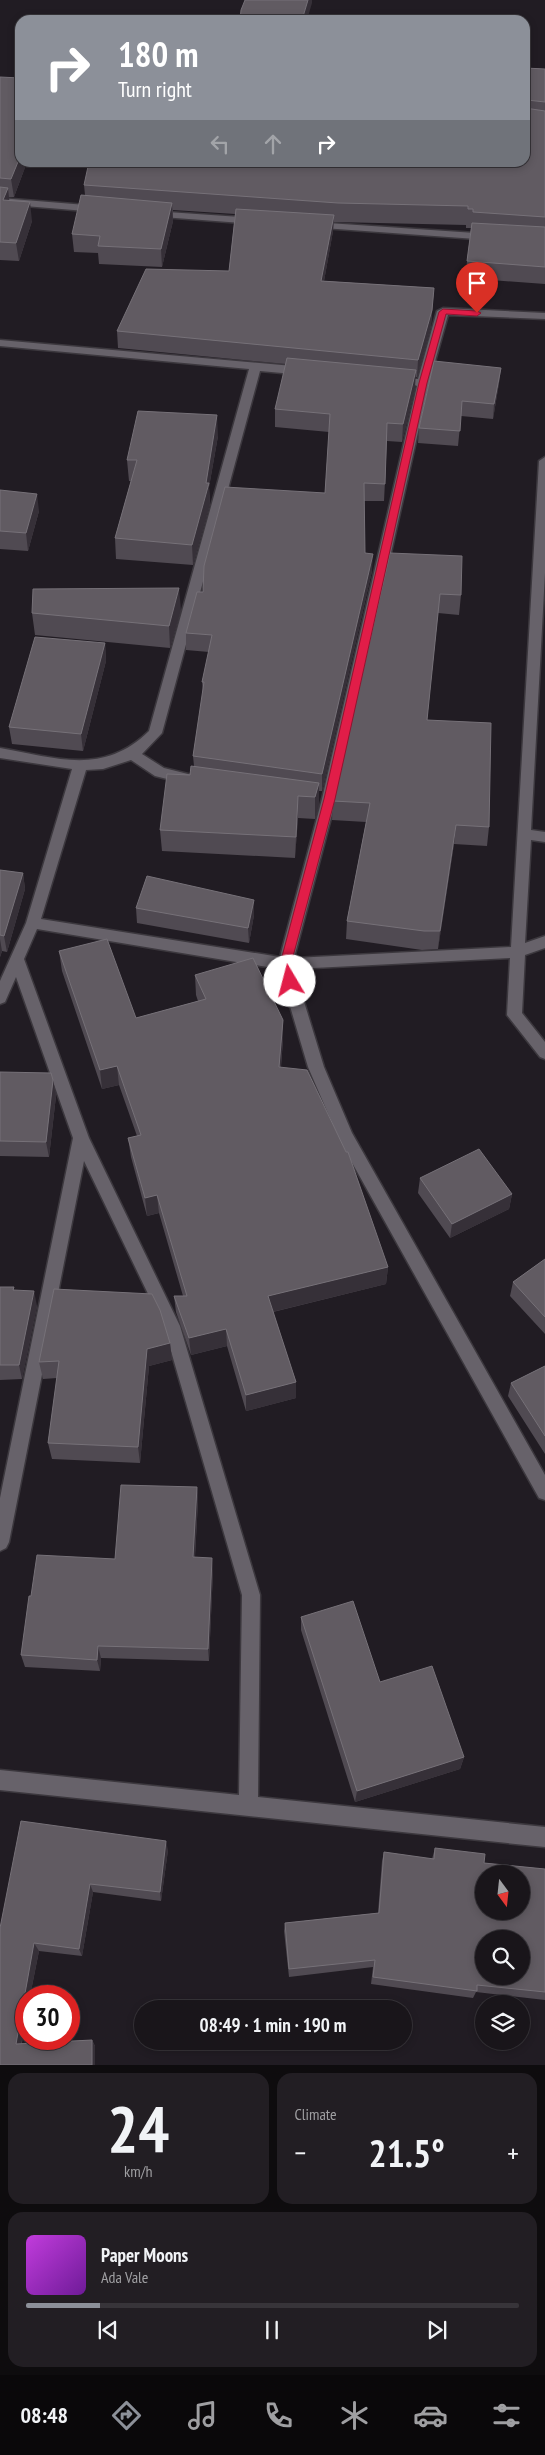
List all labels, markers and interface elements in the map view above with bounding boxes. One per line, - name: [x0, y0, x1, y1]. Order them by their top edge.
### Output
- text: 180 m: [118, 31, 199, 77]
- icon: right: [35, 35, 100, 100]
- text: Turn right: [118, 75, 192, 103]
- icon: left: [206, 130, 234, 158]
- icon: ahead: [259, 130, 287, 158]
- icon: right: [312, 130, 340, 158]
- pin: [456, 262, 498, 313]
- icon: arrive: [463, 269, 491, 297]
- position arrow: [263, 954, 315, 1006]
- north arrow: [475, 1865, 530, 1920]
- map controls: [475, 1865, 530, 2050]
- button: search: [475, 1930, 530, 1985]
- speed limit sign: 30: [15, 1985, 80, 2050]
- button: layers: [475, 1995, 530, 2050]
- text: 08:49 · 1 min · 190 m: [200, 2013, 346, 2037]
- text: 24: [107, 2086, 169, 2170]
- text: Climate: [295, 2104, 337, 2124]
- text: 21.5°: [369, 2128, 445, 2177]
- text: −: [295, 2134, 306, 2171]
- text: +: [507, 2134, 519, 2171]
- text: km/h: [124, 2161, 152, 2181]
- text: Paper Moons: [101, 2243, 188, 2267]
- text: Ada Vale: [101, 2267, 148, 2287]
- icon: previous: [94, 2316, 122, 2344]
- icon: pause: [258, 2316, 286, 2344]
- icon: next: [423, 2316, 451, 2344]
- icon: directions: [109, 2398, 144, 2433]
- icon: music: [185, 2398, 220, 2433]
- icon: phone: [261, 2398, 296, 2433]
- icon: climate: [337, 2398, 372, 2433]
- icon: car: [413, 2398, 448, 2433]
- icon: filters: [489, 2398, 524, 2433]
- text: 08:48: [21, 2401, 68, 2429]

